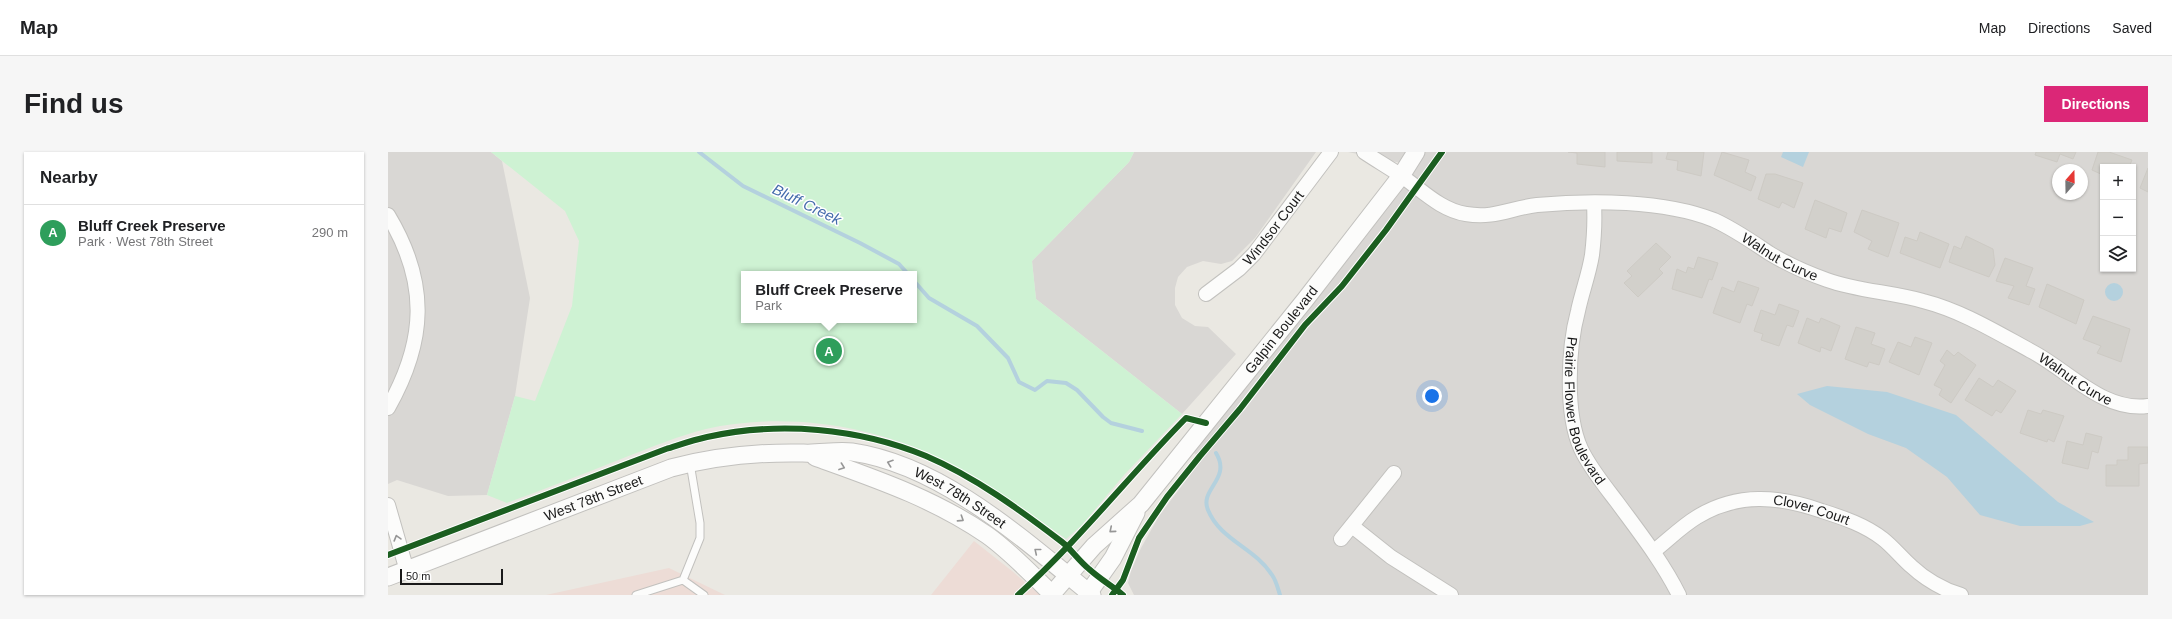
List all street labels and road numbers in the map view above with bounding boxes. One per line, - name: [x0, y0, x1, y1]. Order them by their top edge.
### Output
- street label: Windsor Court: [1240, 187, 1307, 268]
- street label: Walnut Curve: [1739, 229, 1820, 284]
- street label: Galpin Boulevard: [1241, 283, 1321, 377]
- street label: Prairie Flower Boulevard: [1562, 336, 1609, 487]
- street label: Walnut Curve: [2036, 349, 2115, 408]
- street label: West 78th Street: [912, 464, 1009, 531]
- street label: West 78th Street: [542, 472, 645, 524]
- street label: Clover Court: [1772, 492, 1852, 528]

